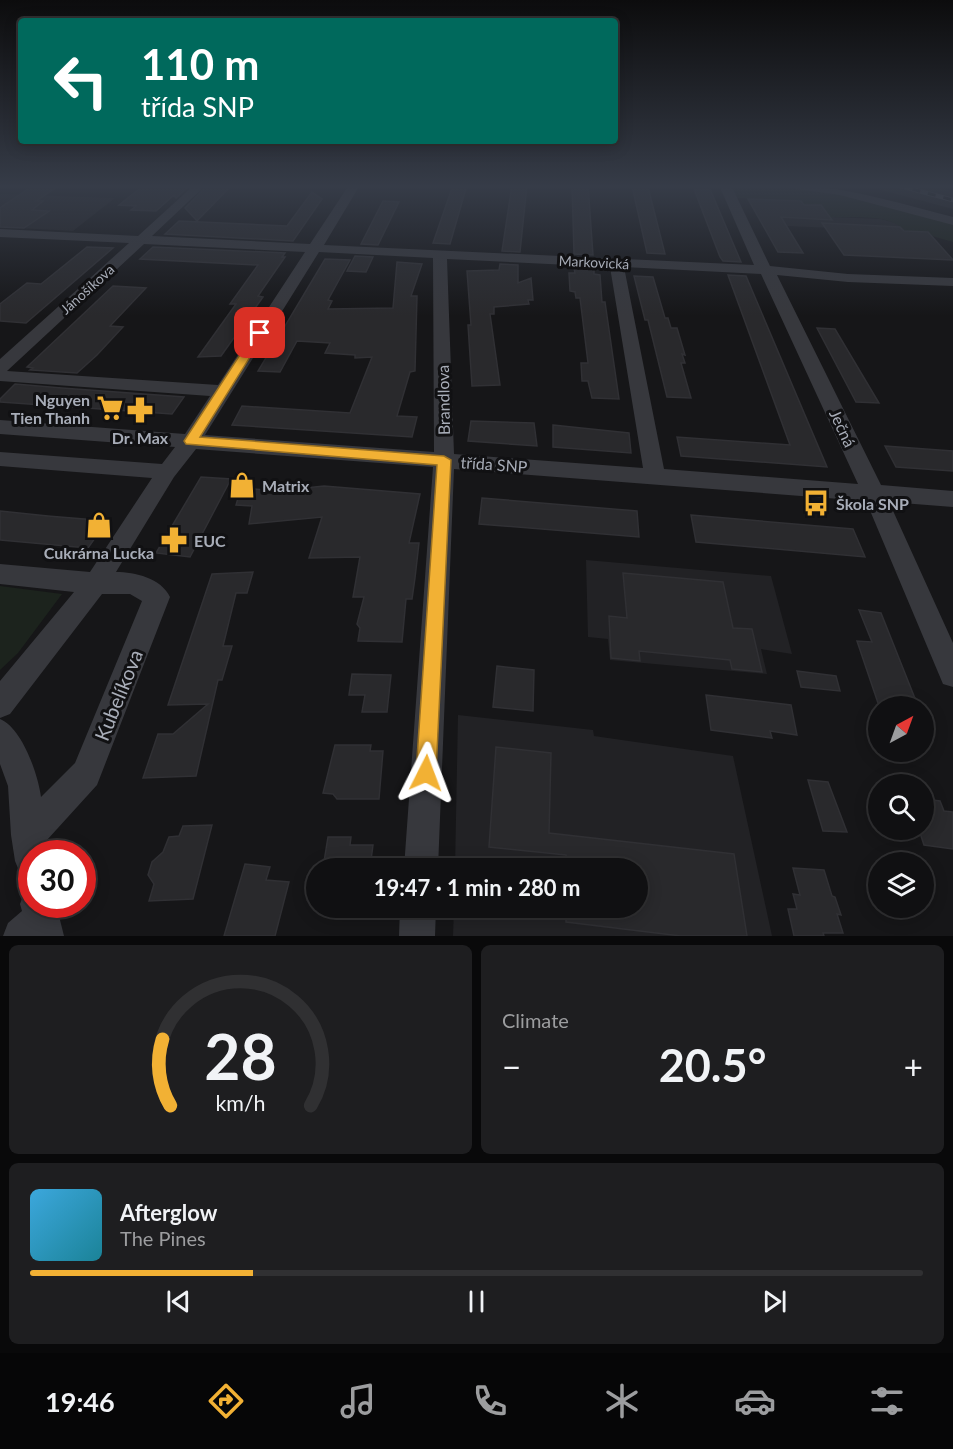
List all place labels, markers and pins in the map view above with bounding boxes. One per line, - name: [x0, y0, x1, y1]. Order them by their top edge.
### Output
- pin: [234, 307, 285, 358]
- place label: Nguyen Tien Thanh: [11, 390, 90, 427]
- supermarket icon: Nguyen Tien Thanh: [95, 393, 125, 423]
- pharmacy icon: Dr. Max: [125, 395, 155, 425]
- place label: Dr. Max: [112, 428, 169, 447]
- shop icon: Matrix: [227, 470, 257, 500]
- place label: Matrix: [262, 476, 310, 495]
- bus stop icon: Škola SNP: [801, 488, 831, 518]
- place label: Škola SNP: [836, 494, 909, 513]
- shop icon: Cukrárna Lucka: [84, 510, 114, 540]
- pharmacy icon: EUC: [159, 525, 189, 555]
- place label: EUC: [194, 531, 226, 550]
- place label: Cukrárna Lucka: [44, 543, 154, 562]

